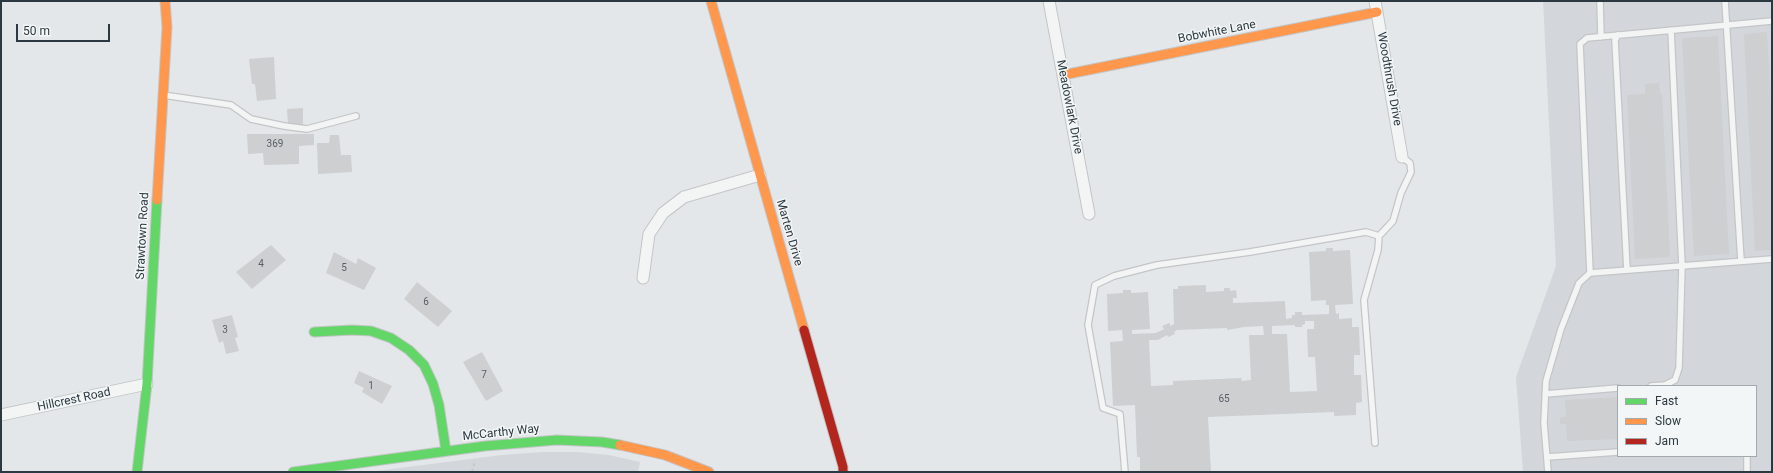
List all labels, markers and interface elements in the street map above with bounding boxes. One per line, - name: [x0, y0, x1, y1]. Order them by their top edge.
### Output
- scale bar: [18, 16, 112, 42]
- street label: Bobwhite Lane: [1177, 17, 1257, 47]
- text: 50 m: [23, 24, 50, 38]
- street label: Woodthrush Drive: [1374, 31, 1404, 127]
- street label: Meadowlark Drive: [1053, 59, 1085, 155]
- house number: 369: [267, 138, 283, 150]
- street label: Strawtown Road: [134, 192, 152, 280]
- street label: Marten Drive: [773, 198, 805, 268]
- house number: 4: [258, 258, 264, 270]
- house number: 5: [341, 262, 347, 274]
- house number: 6: [423, 296, 429, 308]
- house number: 3: [222, 324, 228, 336]
- house number: 7: [481, 369, 487, 381]
- house number: 1: [368, 380, 374, 392]
- street label: Hillcrest Road: [36, 385, 112, 415]
- legend: [1617, 385, 1757, 457]
- house number: 65: [1218, 393, 1230, 405]
- text: Fast: [1655, 394, 1678, 408]
- text: Slow: [1655, 414, 1681, 428]
- street label: McCarthy Way: [462, 422, 540, 444]
- text: Jam: [1655, 434, 1679, 448]

